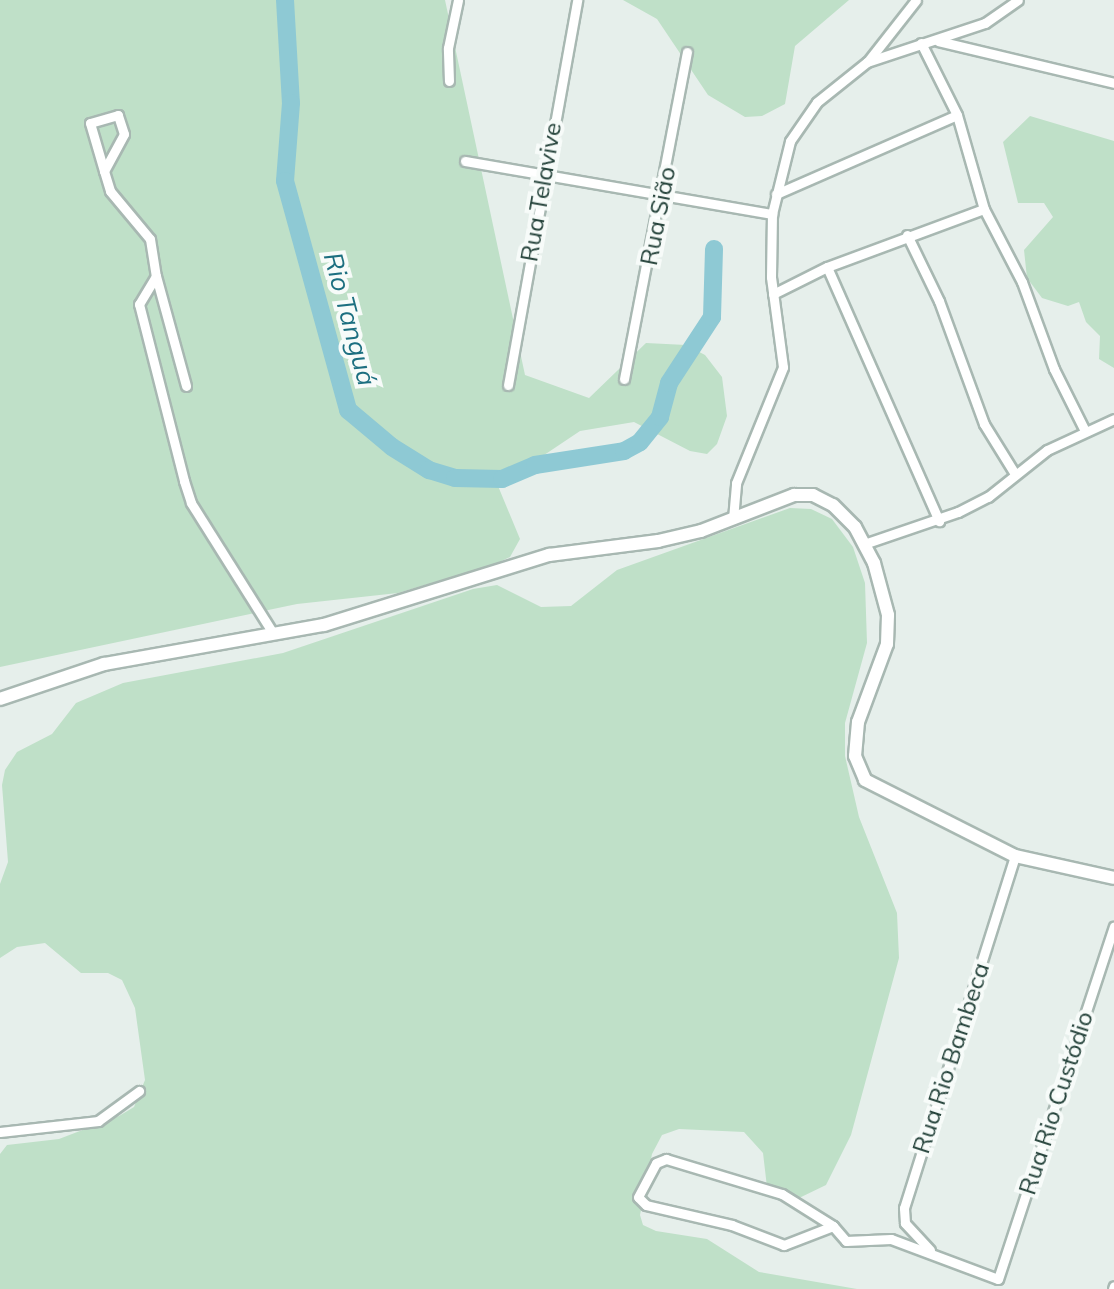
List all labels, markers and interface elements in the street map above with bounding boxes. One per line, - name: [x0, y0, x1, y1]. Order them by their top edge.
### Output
- street label: Rua Telavive: [515, 120, 567, 264]
- street label: Rua Sião: [634, 164, 682, 268]
- water label: Rio Tanguá: [317, 249, 383, 389]
- street label: Rua Rio Bambeca: [907, 959, 995, 1157]
- street label: Rua Rio Custódio: [1013, 1008, 1099, 1198]

